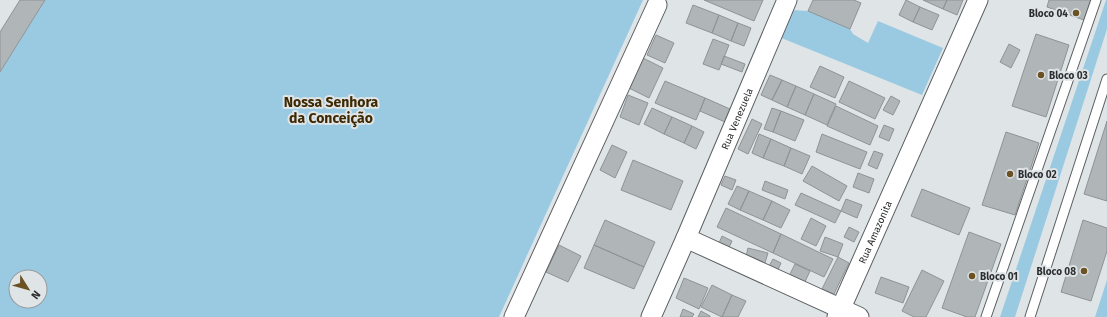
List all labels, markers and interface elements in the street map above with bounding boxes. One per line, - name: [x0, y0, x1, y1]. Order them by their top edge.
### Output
- place label: Bloco 04: [1029, 8, 1068, 20]
- marker: Bloco 04: [1071, 8, 1081, 18]
- marker: Bloco 03: [1036, 70, 1046, 80]
- place label: Bloco 03: [1049, 70, 1088, 82]
- street label: Rua Venezuela: [719, 86, 756, 152]
- district label: Nossa Senhora da Conceição: [284, 94, 379, 128]
- marker: Bloco 02: [1005, 169, 1015, 179]
- place label: Bloco 02: [1018, 169, 1057, 181]
- street label: Rua Amazonita: [856, 199, 895, 266]
- place label: Bloco 08: [1037, 266, 1076, 278]
- marker: Bloco 08: [1079, 266, 1089, 276]
- north arrow: [8, 269, 48, 309]
- marker: Bloco 01: [967, 271, 977, 281]
- place label: Bloco 01: [980, 271, 1018, 283]
- text: N: [28, 288, 43, 302]

